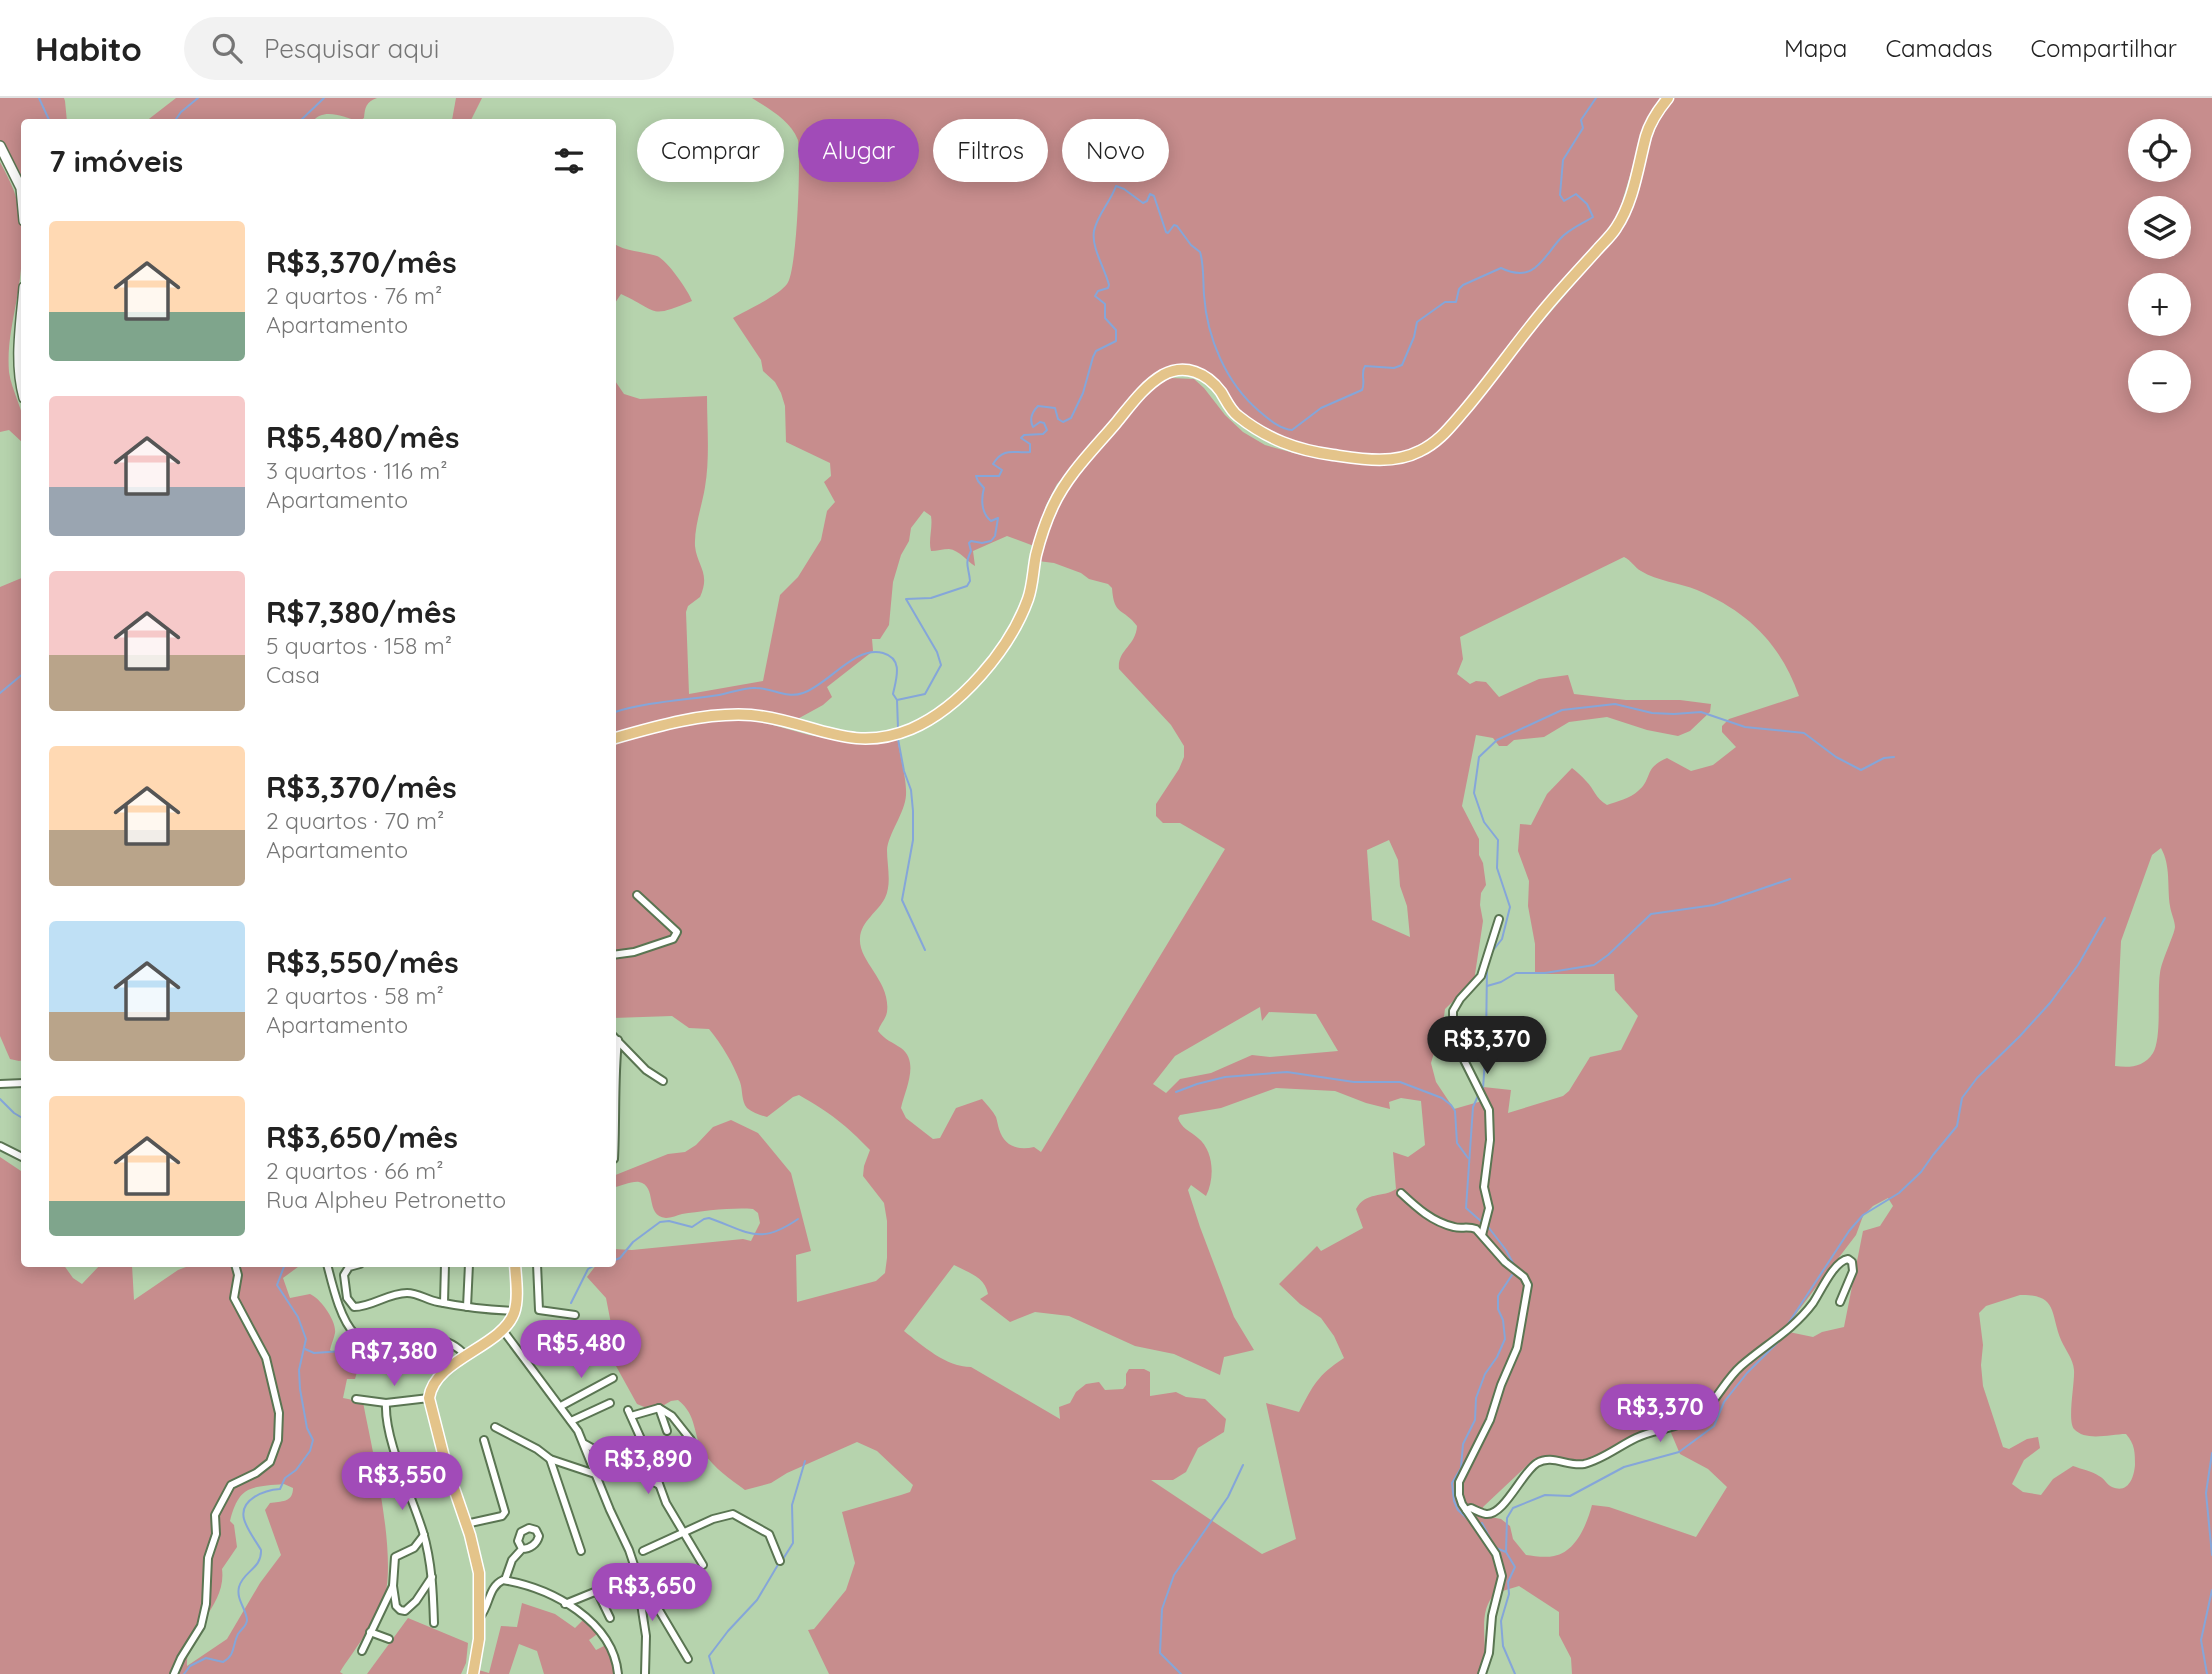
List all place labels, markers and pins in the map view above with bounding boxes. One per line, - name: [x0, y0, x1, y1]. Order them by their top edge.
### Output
- pin: R$3,370: [1422, 1016, 1552, 1076]
- pin: R$5,480: [516, 1320, 646, 1380]
- pin: R$7,380: [329, 1328, 459, 1388]
- pin: R$3,370: [1595, 1384, 1725, 1444]
- pin: R$3,890: [583, 1436, 713, 1496]
- pin: R$3,550: [337, 1452, 467, 1512]
- pin: R$3,650: [587, 1564, 717, 1623]

